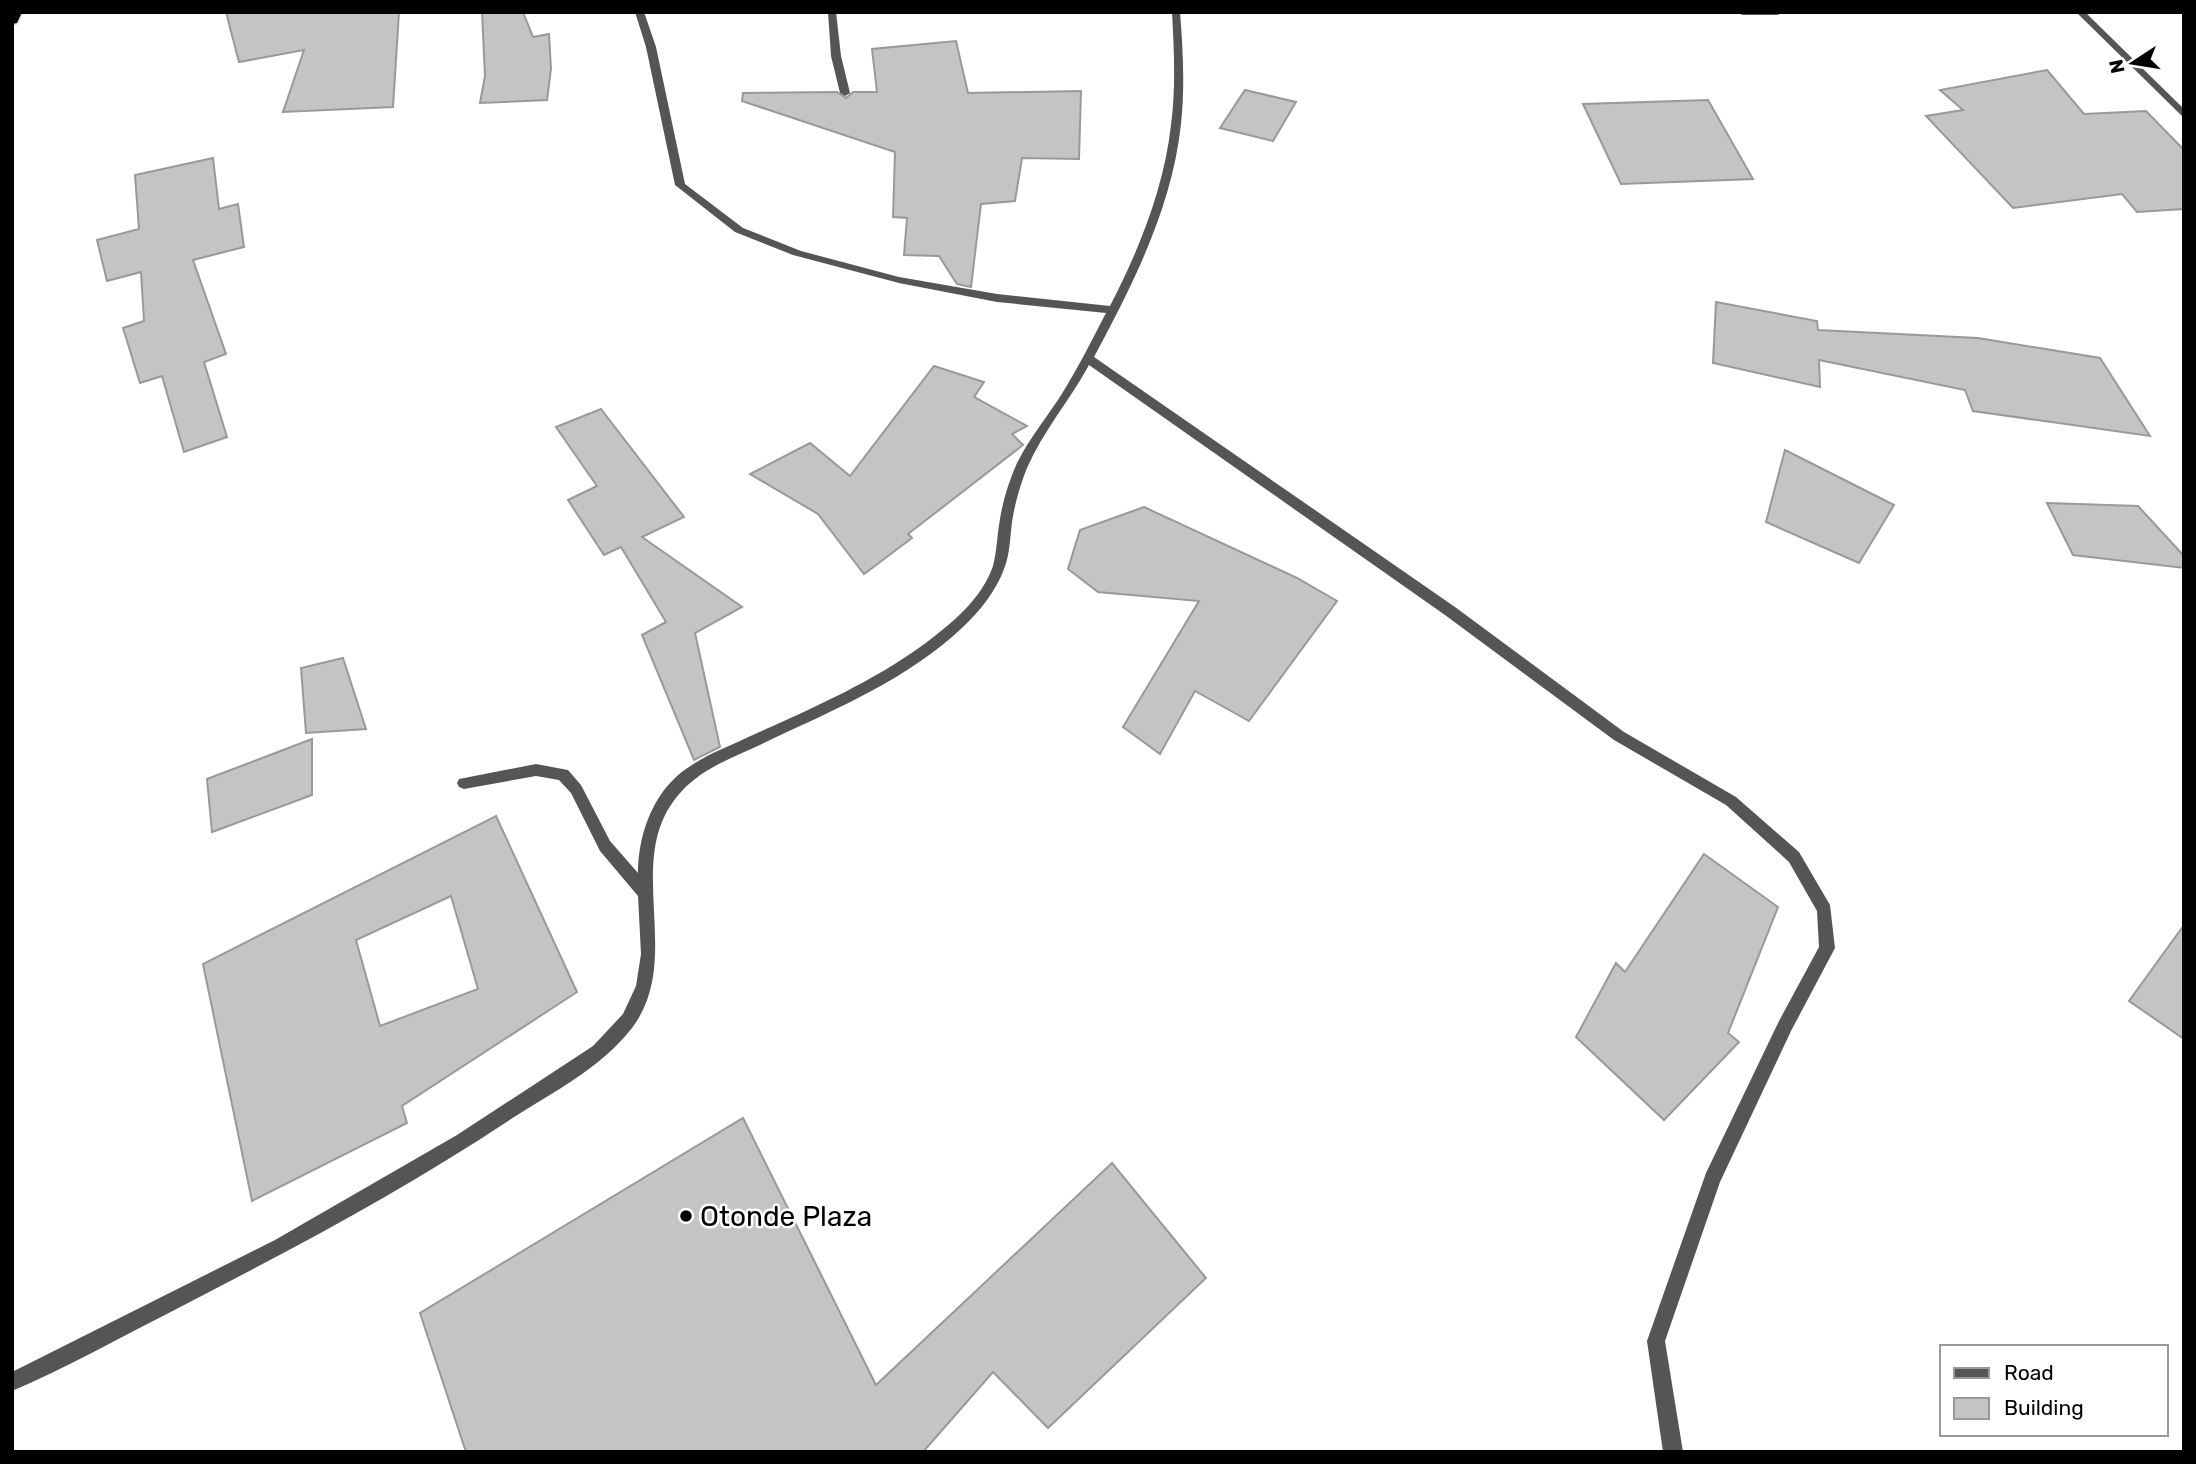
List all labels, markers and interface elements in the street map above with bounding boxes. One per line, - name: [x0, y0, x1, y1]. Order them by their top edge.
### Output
- north arrow: [2098, 28, 2168, 98]
- text: N: [2104, 57, 2130, 76]
- place label: Otonde Plaza: [700, 1200, 872, 1233]
- marker: Otonde Plaza: [678, 1208, 694, 1224]
- legend: [1940, 1345, 2168, 1436]
- text: Road: [2004, 1360, 2054, 1385]
- text: Building: [2004, 1395, 2084, 1420]

